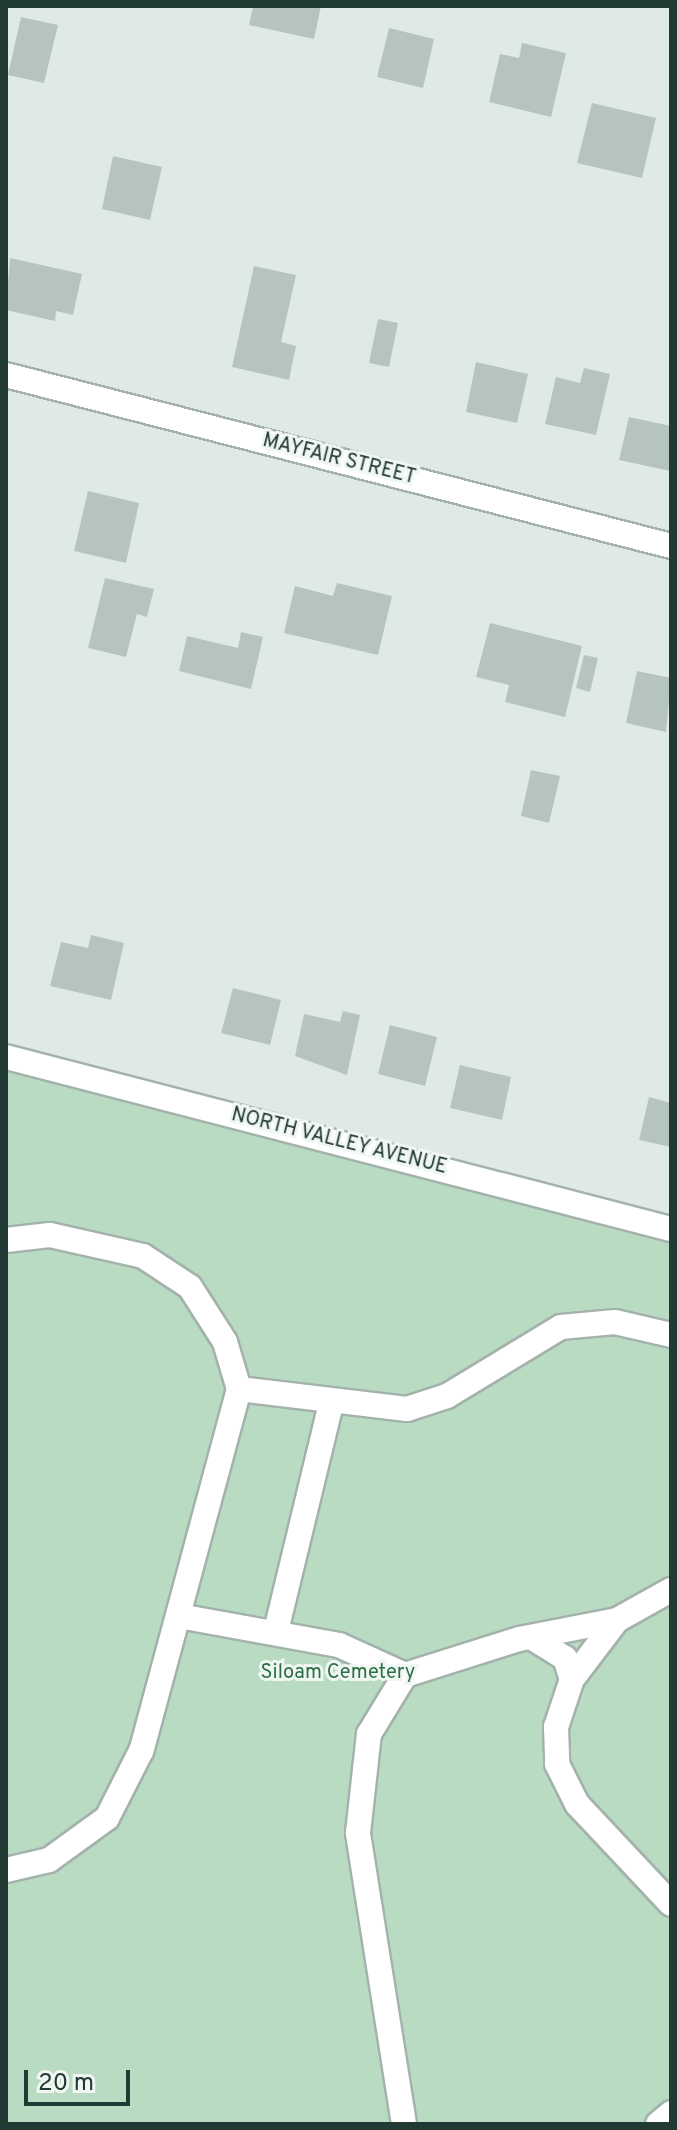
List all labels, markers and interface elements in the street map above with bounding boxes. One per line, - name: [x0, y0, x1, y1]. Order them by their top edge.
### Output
- street label: MAYFAIR STREET: [260, 429, 418, 491]
- street label: NORTH VALLEY AVENUE: [227, 1103, 451, 1181]
- park label: Siloam Cemetery: [261, 1661, 415, 1685]
- scale bar: [28, 2054, 134, 2104]
- text: 20 m: [38, 2069, 94, 2099]

